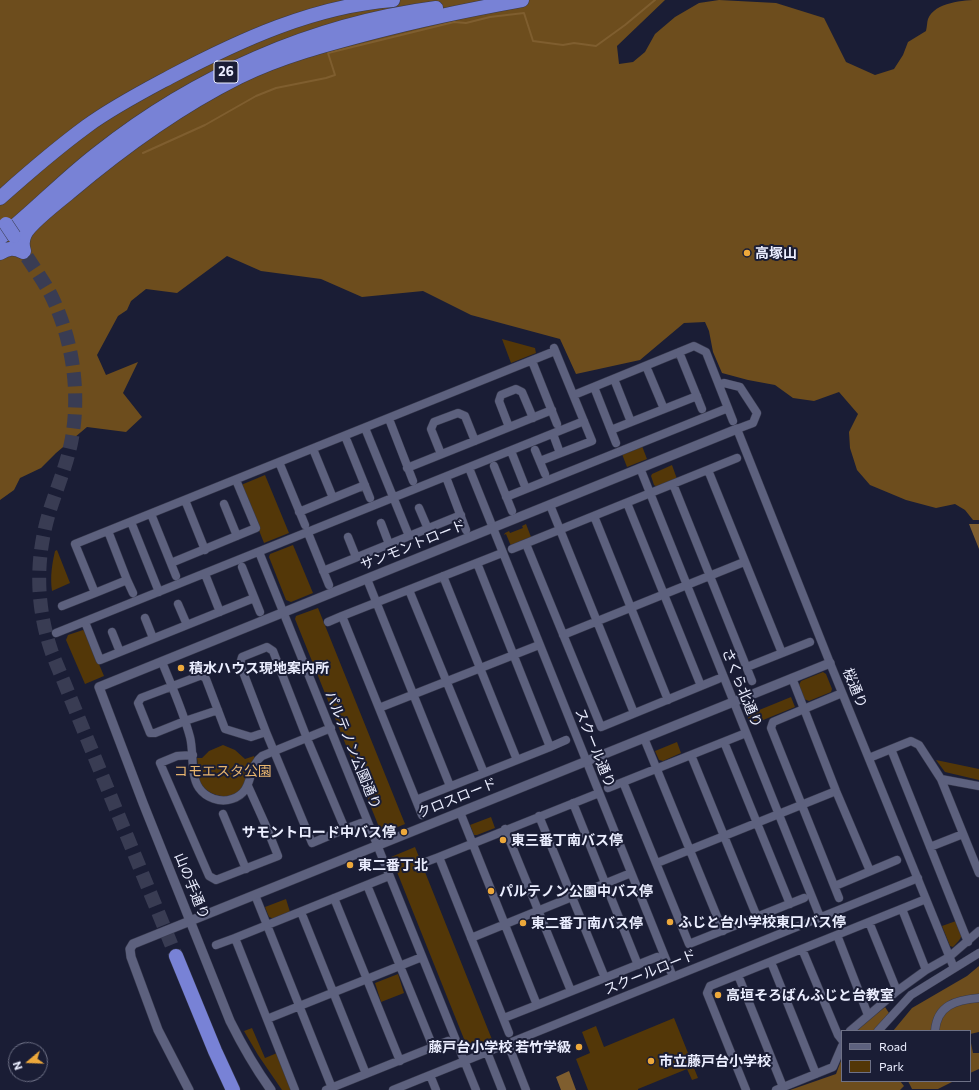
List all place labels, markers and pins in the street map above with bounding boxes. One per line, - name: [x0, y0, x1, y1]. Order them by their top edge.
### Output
- place label: 高塚山: [755, 245, 797, 261]
- marker: 高塚山: [742, 248, 752, 258]
- place label: 積水ハウス現地案内所: [189, 660, 329, 676]
- marker: 積水ハウス現地案内所: [176, 663, 186, 673]
- place label: サモントロード中バス停: [242, 824, 396, 840]
- marker: サモントロード中バス停: [399, 827, 409, 837]
- place label: 東三番丁南バス停: [511, 832, 623, 848]
- marker: 東三番丁南バス停: [498, 835, 508, 845]
- place label: 東二番丁北: [358, 857, 428, 873]
- marker: 東二番丁北: [345, 860, 355, 870]
- place label: パルテノン公園中バス停: [499, 883, 653, 899]
- marker: パルテノン公園中バス停: [486, 886, 496, 896]
- place label: ふじと台小学校東口バス停: [678, 914, 846, 930]
- place label: 東二番丁南バス停: [531, 915, 643, 931]
- marker: ふじと台小学校東口バス停: [665, 917, 675, 927]
- marker: 東二番丁南バス停: [518, 918, 528, 928]
- place label: 高垣そろばんふじと台教室: [726, 987, 894, 1003]
- marker: 高垣そろばんふじと台教室: [713, 990, 723, 1000]
- place label: 藤戸台小学校 若竹学級: [428, 1039, 571, 1055]
- marker: 藤戸台小学校 若竹学級: [574, 1042, 584, 1052]
- place label: 市立藤戸台小学校: [659, 1053, 771, 1069]
- marker: 市立藤戸台小学校: [646, 1056, 656, 1066]

